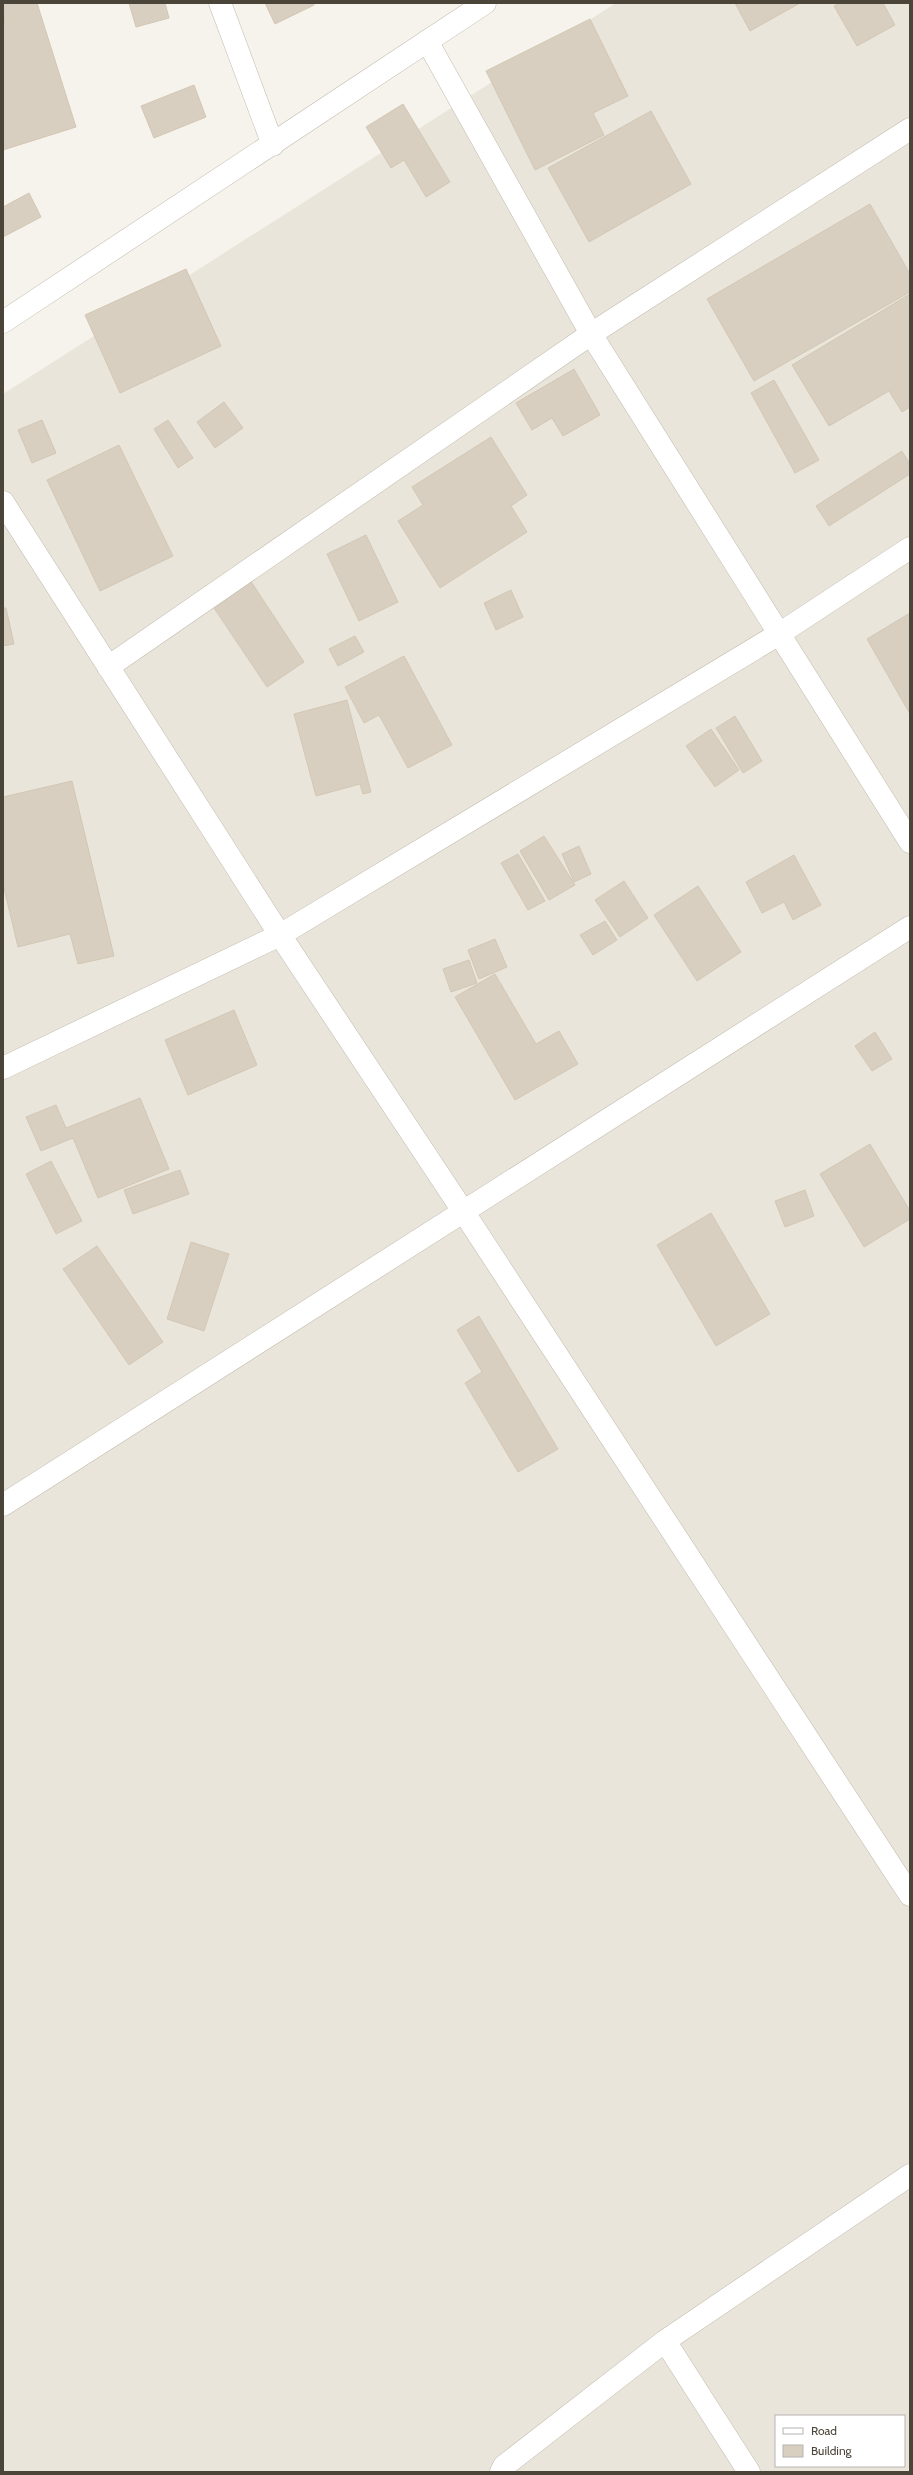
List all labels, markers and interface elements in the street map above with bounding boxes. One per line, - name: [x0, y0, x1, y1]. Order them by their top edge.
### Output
- legend: [775, 2415, 905, 2467]
- text: Road: [811, 2423, 837, 2438]
- text: Building: [811, 2443, 853, 2458]

